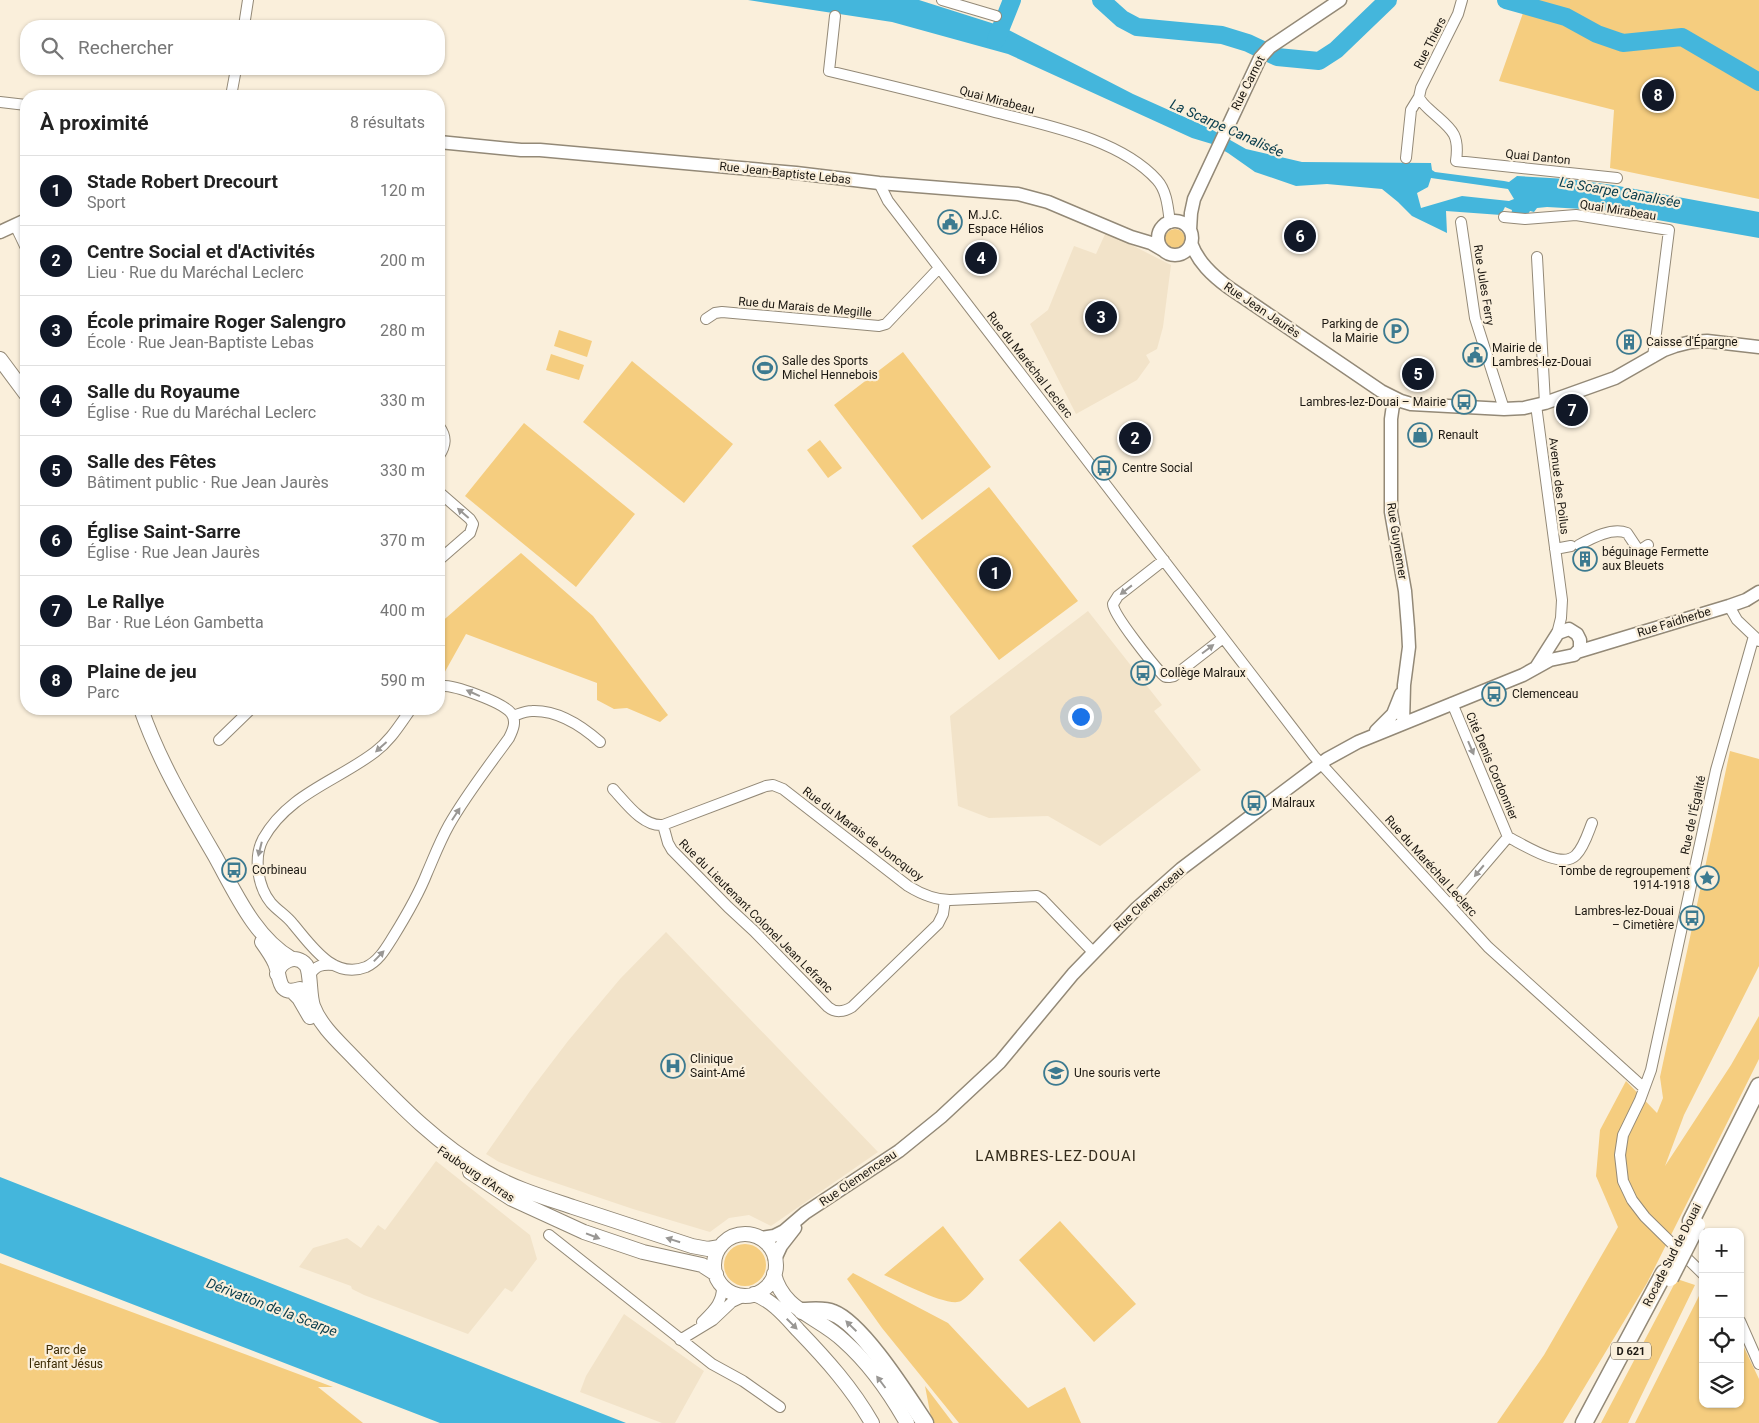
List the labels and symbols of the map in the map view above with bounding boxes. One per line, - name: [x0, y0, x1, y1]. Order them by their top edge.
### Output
- street label: Rue Thiers: [1411, 15, 1449, 71]
- street label: Rue Carnot: [1228, 53, 1268, 113]
- pin: 8: [1642, 76, 1674, 114]
- street label: Quai Mirabeau: [958, 83, 1036, 117]
- water label: La Scarpe Canalisée: [1168, 96, 1286, 160]
- street label: Quai Danton: [1505, 147, 1571, 167]
- street label: Rue Jean-Baptiste Lebas: [719, 159, 851, 187]
- water label: La Scarpe Canalisée: [1558, 173, 1682, 211]
- street label: Quai Mirabeau: [1579, 197, 1657, 223]
- place label: M.J.C. Espace Hélios: [968, 208, 1044, 236]
- public building icon: M.J.C. Espace Hélios: [937, 209, 963, 235]
- pin: 6: [1284, 217, 1316, 255]
- pin: 4: [965, 239, 997, 277]
- street label: Rue Jules Ferry: [1471, 243, 1497, 327]
- street label: Rue Jean Jaurès: [1221, 279, 1303, 341]
- street label: Rue du Marais de Megille: [738, 294, 872, 320]
- pin: 3: [1085, 298, 1117, 336]
- street label: Rue du Maréchal Leclerc: [984, 309, 1076, 421]
- place label: Parking de la Mairie: [1321, 317, 1378, 345]
- parking icon: Parking de la Mairie: [1383, 318, 1409, 344]
- building icon: Caisse d'Épargne: [1616, 329, 1642, 355]
- place label: Caisse d'Épargne: [1646, 334, 1738, 349]
- place label: Mairie de Lambres-lez-Douai: [1492, 341, 1591, 369]
- public building icon: Mairie de Lambres-lez-Douai: [1462, 342, 1488, 368]
- place label: Salle des Sports Michel Hennebois: [782, 354, 878, 382]
- sports icon: Salle des Sports Michel Hennebois: [752, 355, 778, 381]
- pin: 5: [1402, 355, 1434, 393]
- bus stop icon: Lambres-lez-Douai – Mairie: [1451, 389, 1477, 415]
- pin: 7: [1556, 391, 1588, 429]
- place label: Lambres-lez-Douai – Mairie: [1299, 395, 1446, 409]
- pin: 2: [1119, 419, 1151, 457]
- shop icon: Renault: [1407, 422, 1433, 448]
- place label: Renault: [1438, 428, 1478, 442]
- street label: Avenue des Poilus: [1546, 437, 1572, 535]
- bus stop icon: Centre Social: [1091, 455, 1117, 481]
- place label: Centre Social: [1122, 461, 1193, 475]
- street label: Rue Guynemer: [1384, 502, 1410, 580]
- one-way arrow: [457, 507, 469, 519]
- place label: béguinage Fermette aux Bleuets: [1602, 545, 1709, 573]
- building icon: béguinage Fermette aux Bleuets: [1572, 546, 1598, 572]
- pin: 1: [979, 554, 1011, 592]
- one-way arrow: [1119, 585, 1132, 595]
- street label: Rue Faidherbe: [1636, 604, 1712, 640]
- one-way arrow: [1201, 644, 1214, 655]
- bus stop icon: Collège Malraux: [1130, 660, 1156, 686]
- place label: Collège Malraux: [1160, 666, 1246, 680]
- bus stop icon: Clemenceau: [1481, 681, 1507, 707]
- place label: Clemenceau: [1512, 687, 1578, 701]
- one-way arrow: [466, 689, 480, 697]
- your location: [1068, 704, 1094, 730]
- street label: Cité Denis Cordonnier: [1463, 710, 1521, 822]
- one-way arrow: [375, 741, 387, 753]
- one-way arrow: [1467, 741, 1475, 756]
- street label: Rue de l'Égalité: [1677, 774, 1708, 856]
- street label: Rue du Marais de Joncquoy: [800, 784, 926, 884]
- bus stop icon: Malraux: [1241, 790, 1267, 816]
- place label: Malraux: [1272, 796, 1315, 810]
- one-way arrow: [451, 807, 461, 820]
- street label: Rue du Maréchal Leclerc: [1382, 813, 1480, 919]
- street label: Rue du Lieutenant Colonel Jean Lefranc: [676, 836, 836, 996]
- one-way arrow: [256, 842, 264, 857]
- bus stop icon: Corbineau: [221, 857, 247, 883]
- place label: Corbineau: [252, 863, 307, 877]
- street label: Rue Clemenceau: [1111, 864, 1187, 934]
- place label: Tombe de regroupement 1914-1918: [1559, 864, 1690, 892]
- one-way arrow: [1474, 865, 1485, 878]
- place icon: Tombe de regroupement 1914-1918: [1694, 865, 1720, 891]
- place label: Lambres-lez-Douai – Cimetière: [1575, 904, 1674, 932]
- bus stop icon: Lambres-lez-Douai – Cimetière: [1679, 905, 1705, 931]
- one-way arrow: [373, 950, 385, 962]
- place label: Clinique Saint-Amé: [690, 1052, 745, 1080]
- hospital icon: Clinique Saint-Amé: [660, 1053, 686, 1079]
- school or university icon: Une souris verte: [1043, 1060, 1069, 1086]
- place label: Une souris verte: [1074, 1066, 1160, 1080]
- street label: Faubourg d'Arras: [435, 1143, 517, 1205]
- street label: Rue Clemenceau: [817, 1147, 899, 1209]
- district label: LAMBRES-LEZ-DOUAI: [975, 1147, 1137, 1165]
- street label: Rocade Sud de Douai: [1640, 1201, 1704, 1309]
- one-way arrow: [586, 1232, 601, 1240]
- one-way arrow: [665, 1235, 680, 1243]
- water label: Dérivation de la Scarpe: [204, 1275, 340, 1339]
- one-way arrow: [786, 1318, 798, 1330]
- one-way arrow: [845, 1320, 857, 1332]
- road number: D 621: [1611, 1342, 1651, 1360]
- park label: Parc de l'enfant Jésus: [29, 1343, 103, 1371]
- one-way arrow: [876, 1375, 886, 1389]

